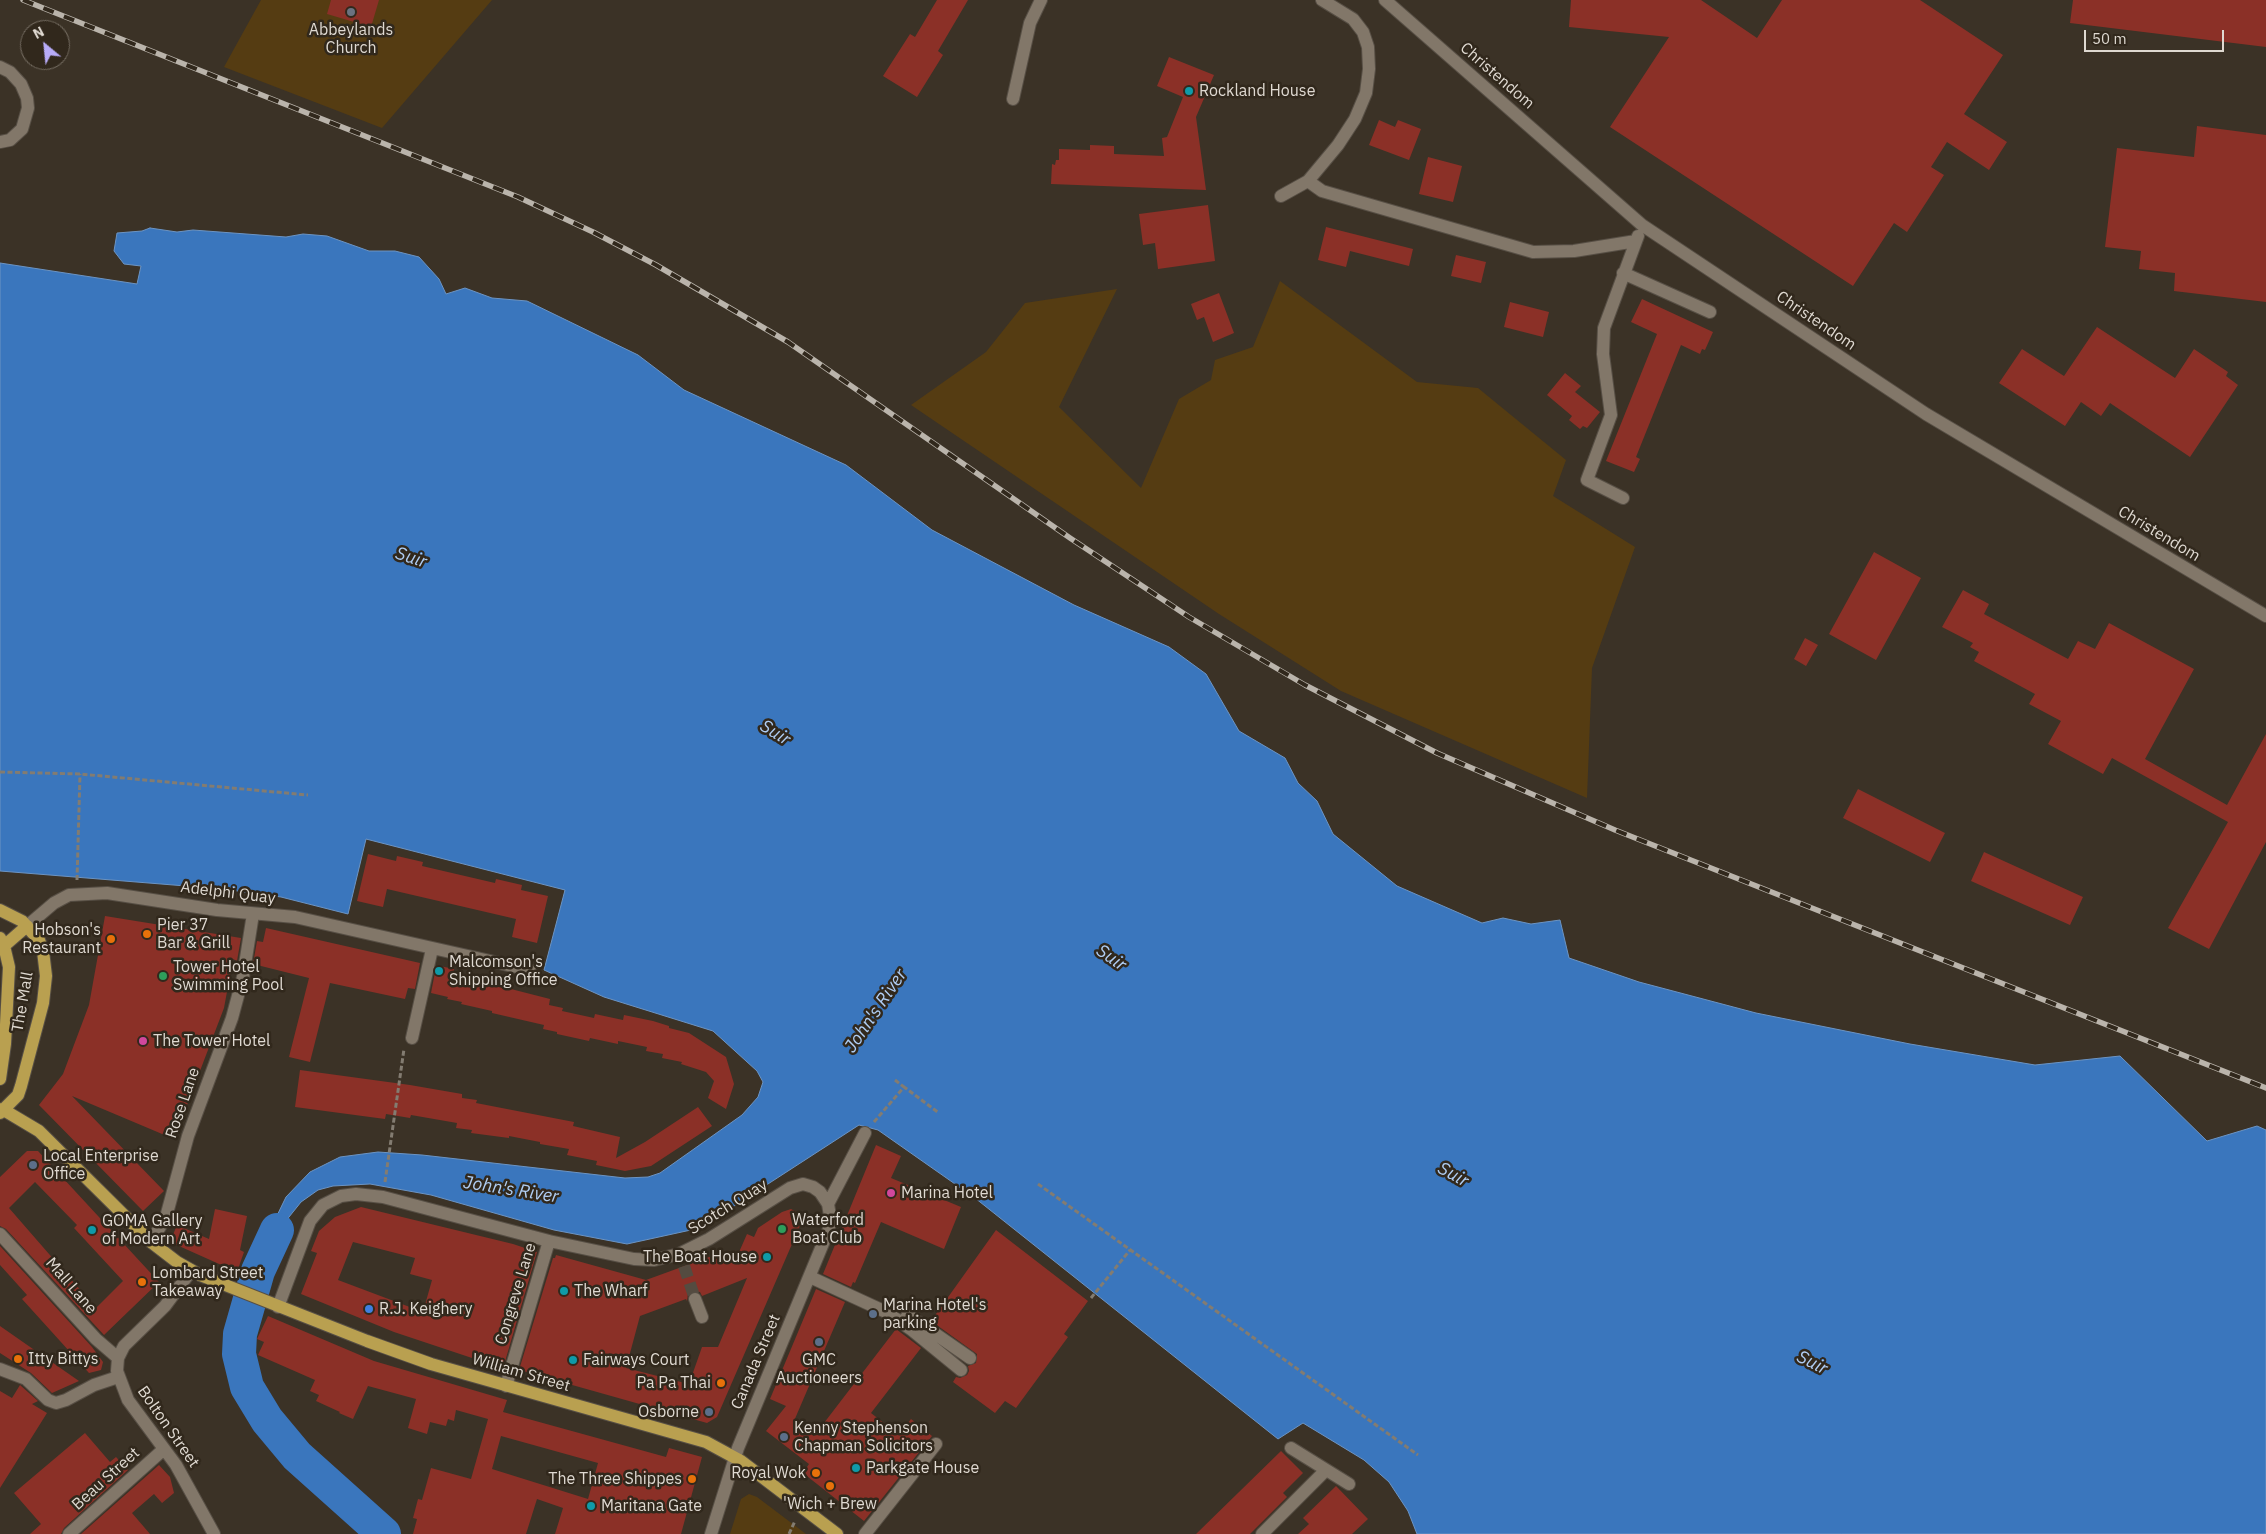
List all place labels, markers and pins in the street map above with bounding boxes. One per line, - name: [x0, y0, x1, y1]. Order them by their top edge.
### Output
- marker: Abbeylands Church: [345, 6, 357, 18]
- place label: Abbeylands Church: [309, 20, 393, 58]
- place label: Rockland House: [1199, 81, 1315, 101]
- marker: Rockland House: [1183, 85, 1195, 97]
- place label: Pier 37 Bar & Grill: [157, 915, 230, 953]
- place label: Hobson's Restaurant: [22, 920, 101, 958]
- marker: Pier 37 Bar & Grill: [141, 928, 153, 940]
- marker: Hobson's Restaurant: [105, 933, 117, 945]
- place label: Malcomson's Shipping Office: [449, 952, 558, 990]
- place label: Tower Hotel Swimming Pool: [173, 957, 283, 995]
- marker: Malcomson's Shipping Office: [433, 965, 445, 977]
- marker: Tower Hotel Swimming Pool: [157, 970, 169, 982]
- place label: The Tower Hotel: [153, 1031, 270, 1051]
- marker: The Tower Hotel: [137, 1035, 149, 1047]
- place label: Local Enterprise Office: [43, 1146, 159, 1184]
- marker: Local Enterprise Office: [27, 1159, 39, 1171]
- place label: Marina Hotel: [901, 1183, 993, 1203]
- marker: Marina Hotel: [885, 1187, 897, 1199]
- place label: Waterford Boat Club: [792, 1210, 864, 1248]
- place label: GOMA Gallery of Modern Art: [102, 1211, 203, 1249]
- marker: Waterford Boat Club: [776, 1223, 788, 1235]
- marker: GOMA Gallery of Modern Art: [86, 1224, 98, 1236]
- place label: The Boat House: [643, 1247, 757, 1267]
- marker: The Boat House: [761, 1251, 773, 1263]
- place label: Lombard Street Takeaway: [152, 1263, 263, 1301]
- marker: Lombard Street Takeaway: [136, 1276, 148, 1288]
- place label: The Wharf: [574, 1281, 648, 1301]
- marker: The Wharf: [558, 1285, 570, 1297]
- place label: Marina Hotel's parking: [883, 1295, 986, 1333]
- place label: R.J. Keighery: [379, 1299, 472, 1319]
- marker: R.J. Keighery: [363, 1303, 375, 1315]
- marker: Marina Hotel's parking: [867, 1308, 879, 1320]
- marker: GMC Auctioneers: [813, 1336, 825, 1348]
- place label: Itty Bittys: [28, 1349, 98, 1369]
- place label: Fairways Court: [583, 1350, 689, 1370]
- place label: GMC Auctioneers: [776, 1350, 862, 1388]
- marker: Itty Bittys: [12, 1353, 24, 1365]
- marker: Fairways Court: [567, 1354, 579, 1366]
- place label: Pa Pa Thai: [637, 1373, 711, 1393]
- marker: Pa Pa Thai: [715, 1377, 727, 1389]
- place label: Osborne: [638, 1402, 699, 1422]
- marker: Osborne: [703, 1406, 715, 1418]
- place label: Kenny Stephenson Chapman Solicitors: [794, 1418, 933, 1456]
- marker: Kenny Stephenson Chapman Solicitors: [778, 1431, 790, 1443]
- place label: Parkgate House: [866, 1458, 979, 1478]
- marker: Parkgate House: [850, 1462, 862, 1474]
- place label: Royal Wok: [731, 1463, 806, 1483]
- marker: Royal Wok: [810, 1467, 822, 1479]
- place label: The Three Shippes: [548, 1469, 682, 1489]
- marker: The Three Shippes: [686, 1473, 698, 1485]
- marker: 'Wich + Brew: [824, 1480, 836, 1492]
- place label: 'Wich + Brew: [783, 1494, 877, 1514]
- place label: Maritana Gate: [601, 1496, 702, 1516]
- marker: Maritana Gate: [585, 1500, 597, 1512]

